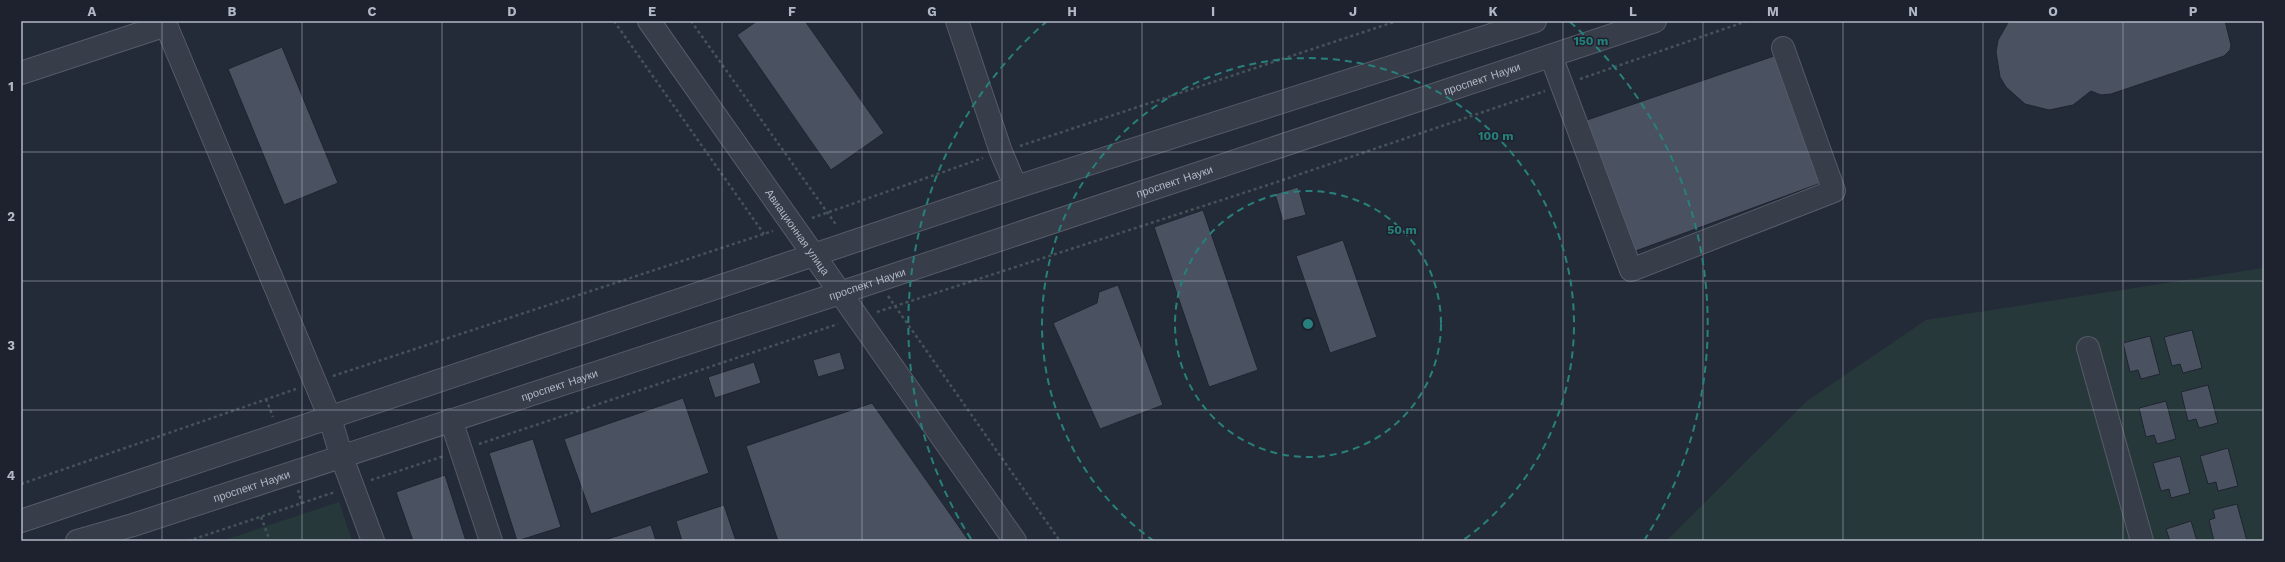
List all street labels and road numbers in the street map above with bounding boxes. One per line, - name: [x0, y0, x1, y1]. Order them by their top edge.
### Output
- street label: проспект Науки: [1442, 60, 1522, 98]
- street label: проспект Науки: [1135, 163, 1215, 200]
- street label: Авиационная улица: [763, 186, 833, 278]
- street label: проспект Науки: [827, 265, 907, 303]
- street label: проспект Науки: [519, 366, 599, 404]
- street label: проспект Науки: [212, 467, 292, 505]

